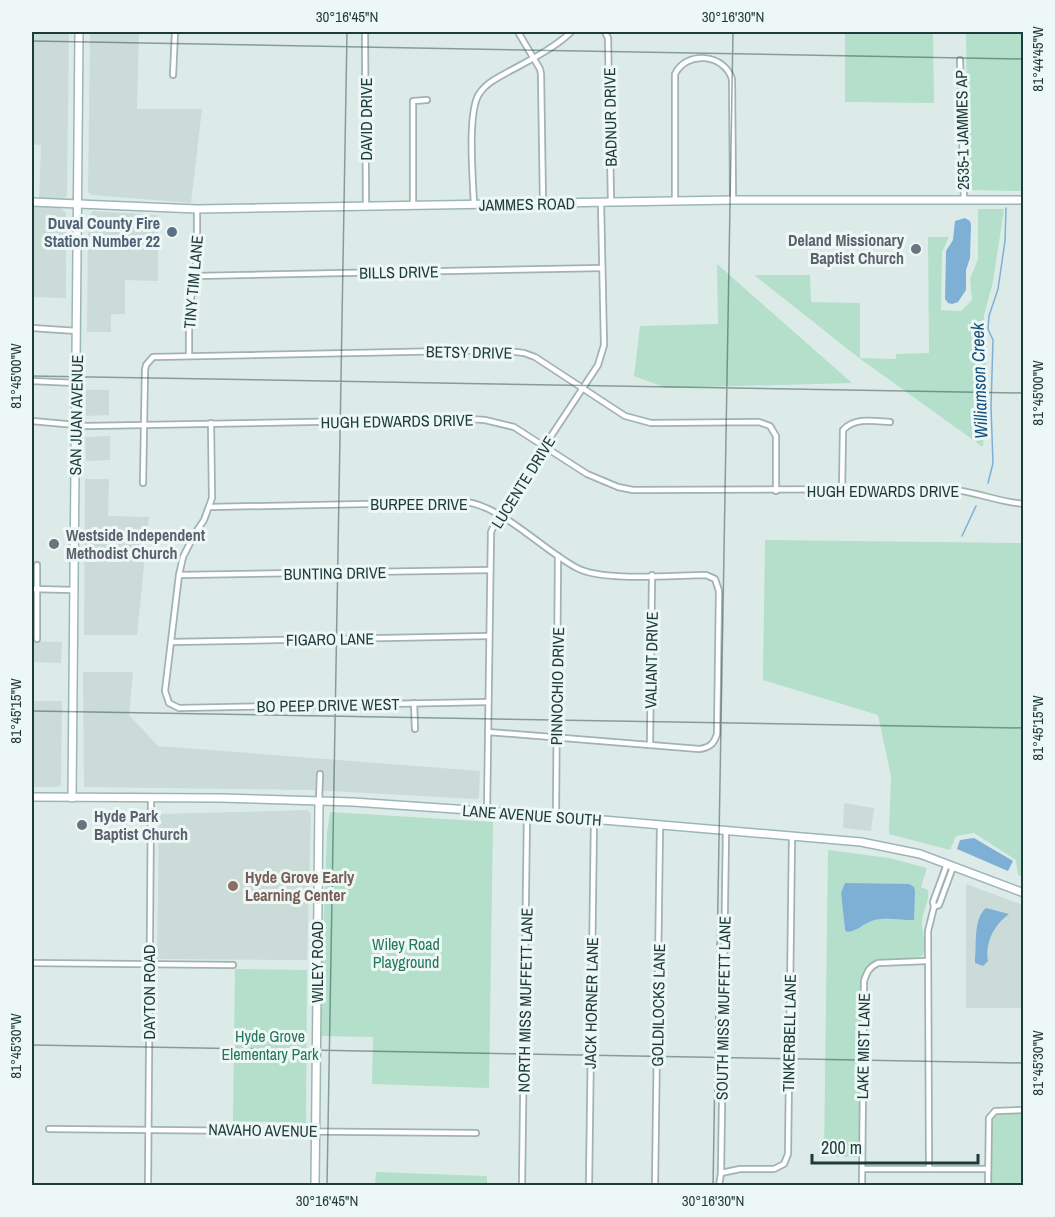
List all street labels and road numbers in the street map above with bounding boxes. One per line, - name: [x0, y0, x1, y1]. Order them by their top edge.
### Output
- street label: BADNUR DRIVE: [598, 67, 622, 167]
- street label: 2535-1 JAMMES AP: [950, 70, 974, 190]
- street label: DAVID DRIVE: [355, 78, 377, 160]
- street label: JAMMES ROAD: [479, 192, 575, 216]
- street label: TINY TIM LANE: [178, 234, 208, 330]
- street label: BILLS DRIVE: [359, 260, 439, 284]
- street label: BETSY DRIVE: [426, 340, 512, 364]
- street label: SAN JUAN AVENUE: [64, 354, 88, 476]
- street label: HUGH EDWARDS DRIVE: [321, 409, 473, 433]
- street label: LUCENTE DRIVE: [486, 432, 560, 532]
- street label: HUGH EDWARDS DRIVE: [807, 480, 959, 502]
- street label: BURPEE DRIVE: [370, 493, 468, 515]
- street label: BUNTING DRIVE: [283, 561, 387, 585]
- street label: VALIANT DRIVE: [639, 611, 663, 709]
- street label: FIGARO LANE: [286, 627, 374, 651]
- street label: PINNOCHIO DRIVE: [545, 627, 569, 745]
- street label: BO PEEP DRIVE WEST: [256, 693, 400, 717]
- street label: LANE AVENUE SOUTH: [462, 799, 602, 831]
- street label: NORTH MISS MUFFETT LANE: [512, 907, 538, 1093]
- street label: SOUTH MISS MUFFETT LANE: [710, 916, 736, 1100]
- street label: WILEY ROAD: [306, 921, 328, 1003]
- street label: JACK HORNER LANE: [579, 937, 603, 1069]
- street label: GOLDILOCKS LANE: [646, 943, 670, 1067]
- street label: DAYTON ROAD: [138, 944, 160, 1040]
- street label: TINKERBELL LANE: [777, 974, 801, 1092]
- street label: LAKE MIST LANE: [851, 993, 875, 1099]
- street label: NAVAHO AVENUE: [208, 1118, 318, 1142]

